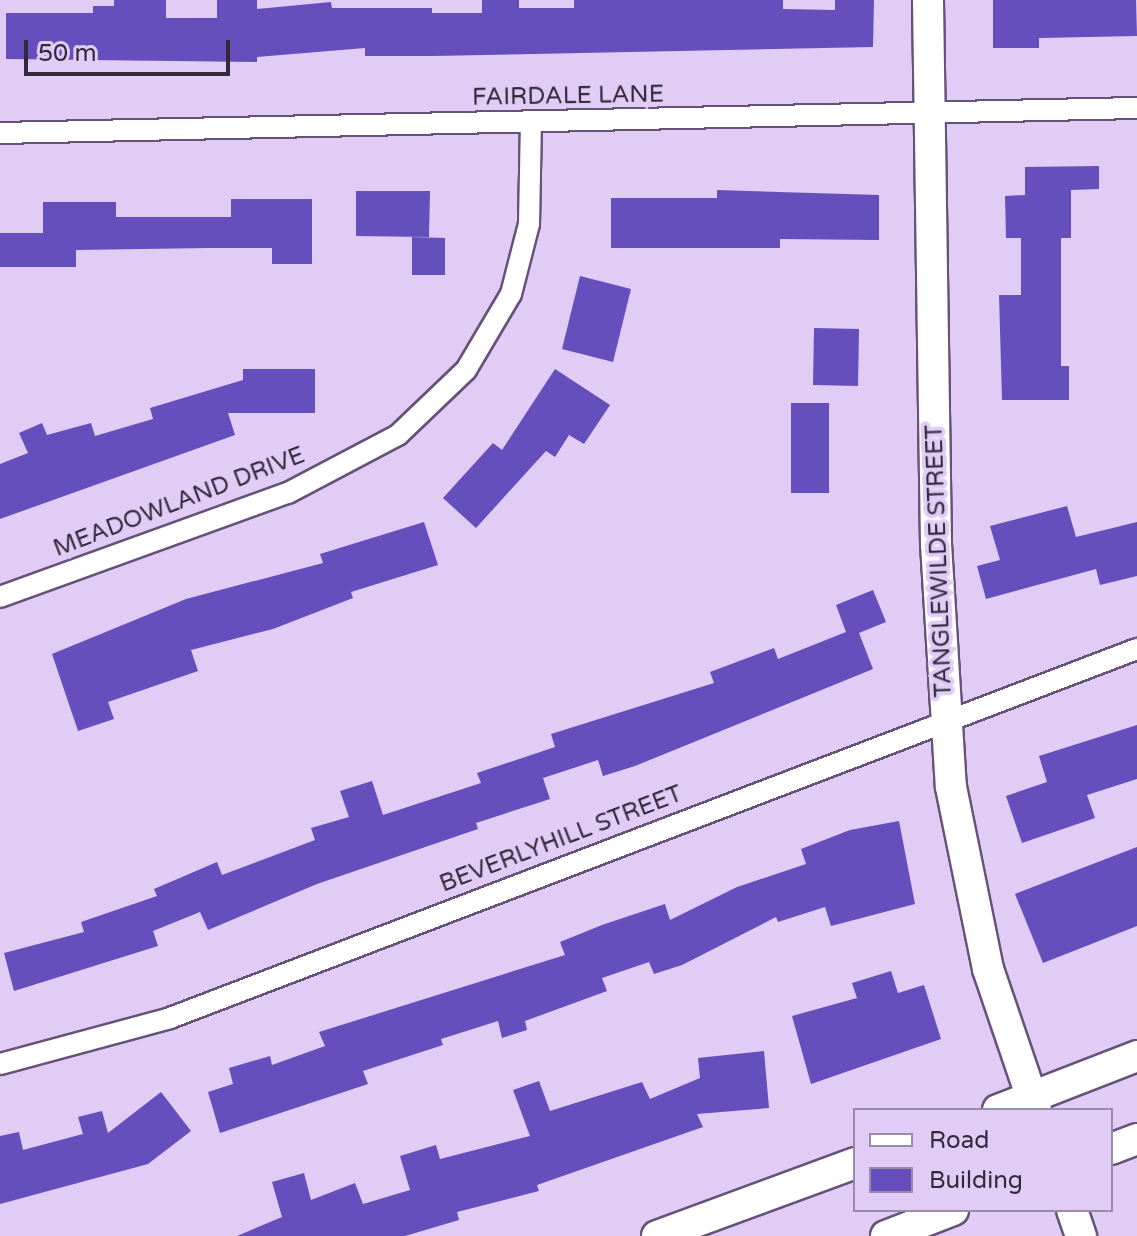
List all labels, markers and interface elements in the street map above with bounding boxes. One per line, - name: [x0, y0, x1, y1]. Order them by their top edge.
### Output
- scale bar: [28, 24, 234, 74]
- text: 50 m: [38, 39, 96, 68]
- street label: FAIRDALE LANE: [472, 80, 664, 112]
- street label: TANGLEWILDE STREET: [920, 424, 958, 698]
- street label: MEADOWLAND DRIVE: [49, 441, 309, 563]
- street label: BEVERLYHILL STREET: [436, 779, 686, 899]
- legend: [853, 1108, 1113, 1212]
- text: Road: [929, 1126, 989, 1155]
- text: Building: [929, 1166, 1023, 1195]

